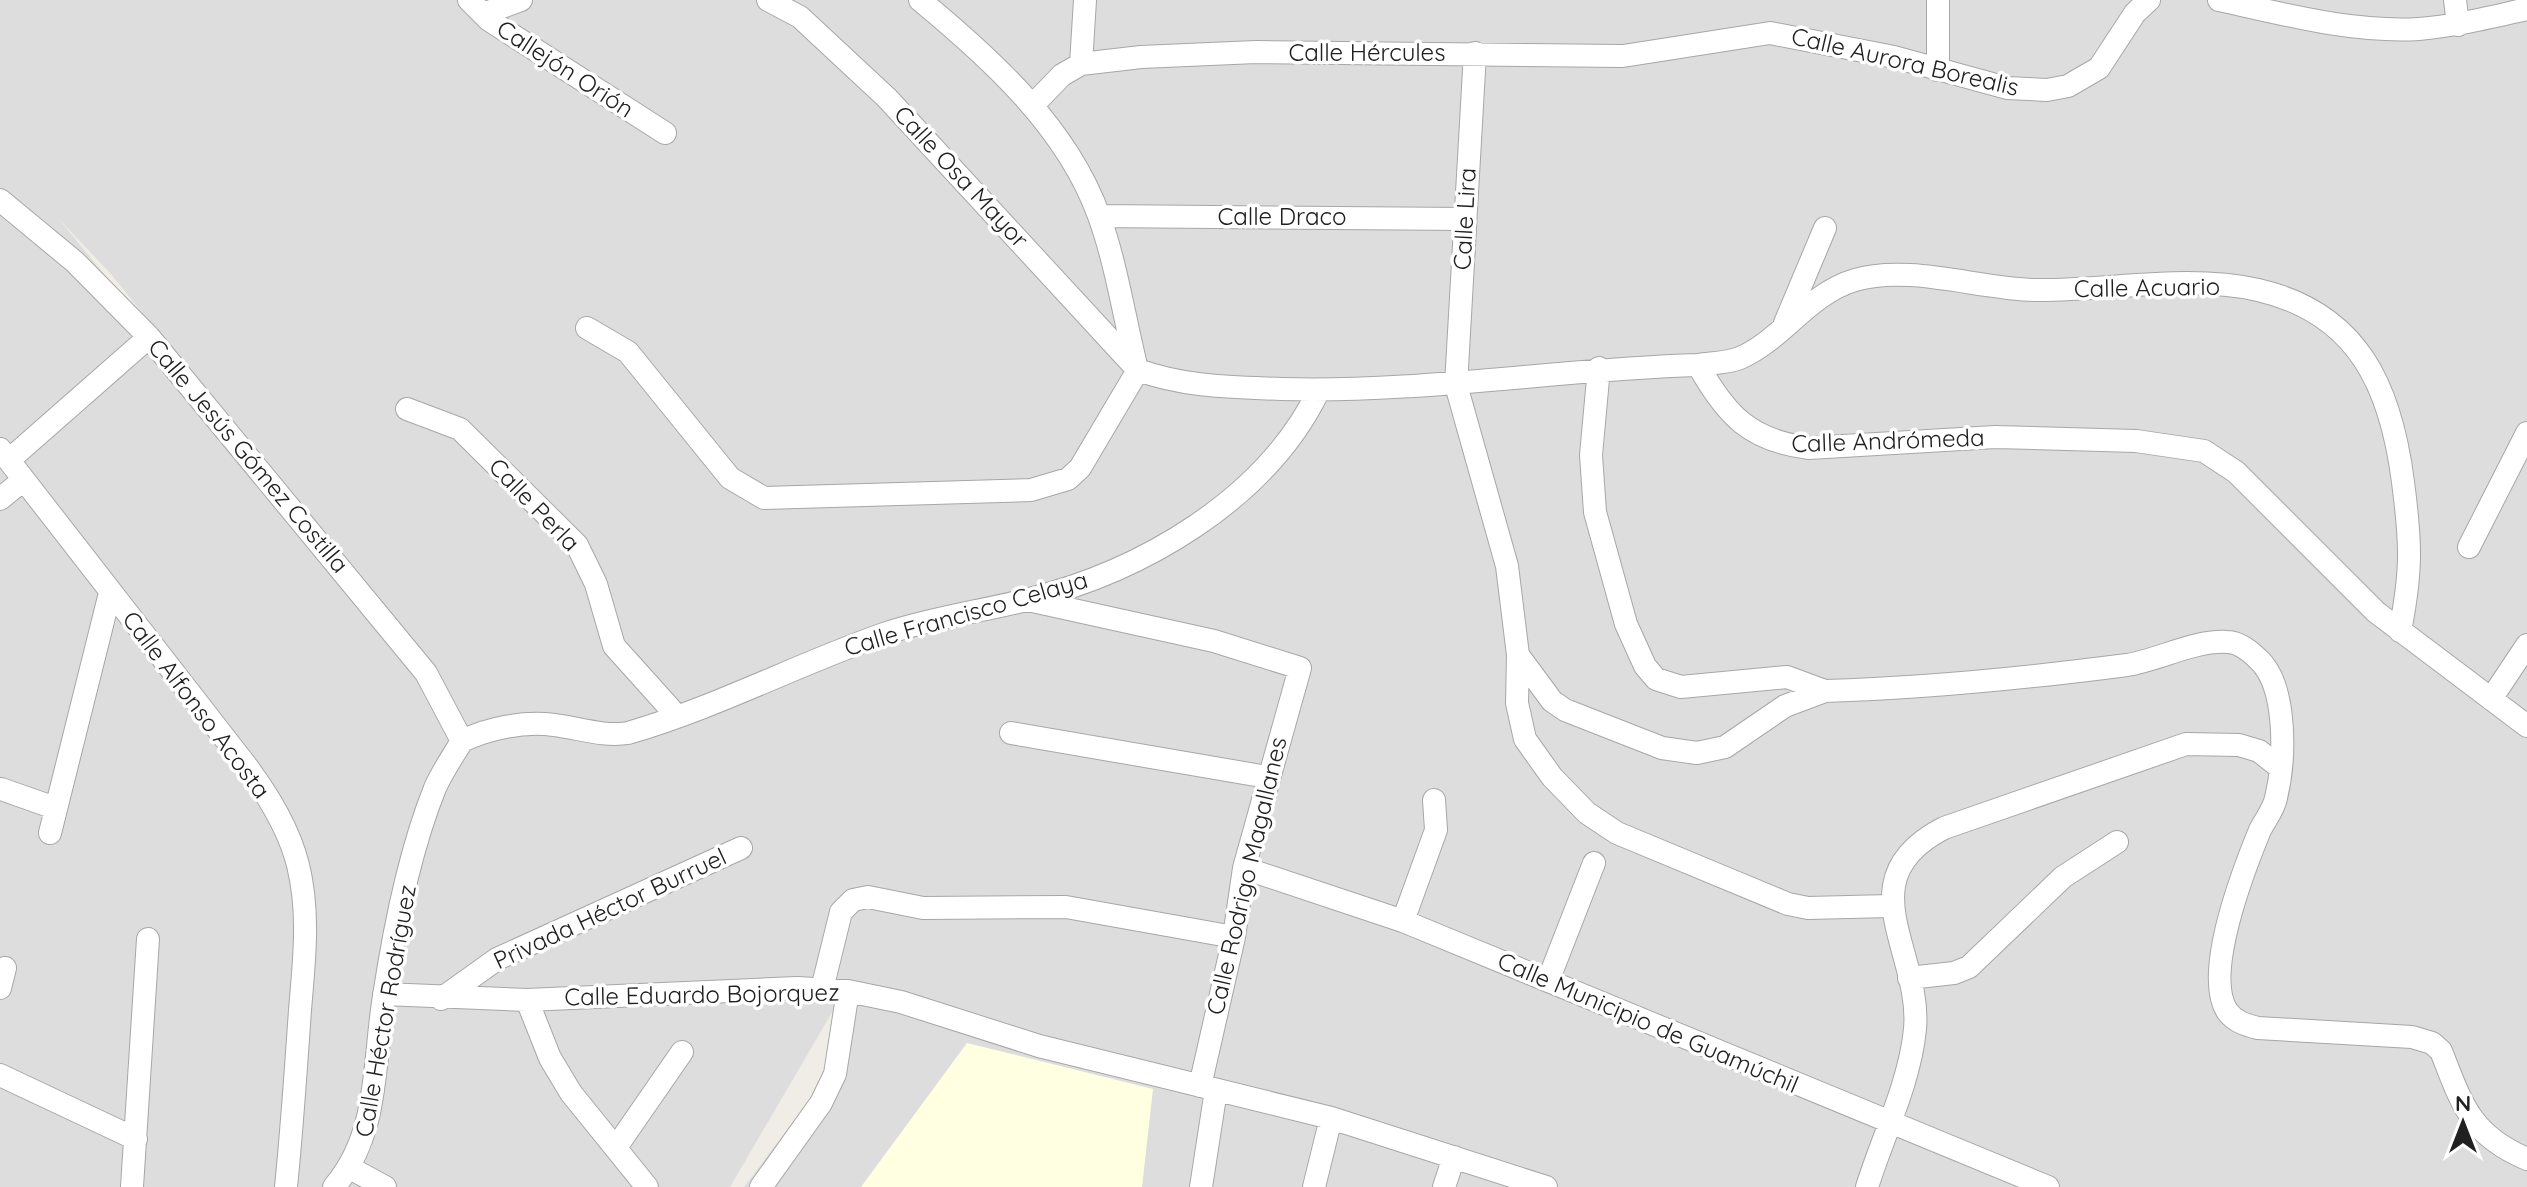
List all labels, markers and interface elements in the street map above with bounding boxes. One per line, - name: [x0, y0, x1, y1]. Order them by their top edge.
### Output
- street label: Callejón Orión: [491, 13, 640, 124]
- street label: Calle Aurora Borealis: [1789, 20, 2022, 102]
- street label: Calle Hércules: [1289, 37, 1445, 67]
- street label: Calle Osa Mayor: [888, 99, 1035, 254]
- street label: Calle Lira: [1446, 167, 1482, 271]
- street label: Calle Draco: [1218, 201, 1346, 231]
- street label: Calle Acuario: [2074, 271, 2220, 303]
- street label: Calle Jesús Gómez Costilla: [142, 332, 355, 578]
- street label: Calle Andrómeda: [1791, 422, 1985, 458]
- street label: Calle Perla: [483, 451, 587, 557]
- street label: Calle Francisco Celaya: [841, 564, 1091, 662]
- street label: Calle Alfonso Acosta: [117, 605, 277, 804]
- street label: Calle Rodrigo Magallanes: [1199, 734, 1293, 1018]
- street label: Privada Héctor Burruel: [488, 841, 731, 975]
- street label: Calle Héctor Rodríguez: [348, 882, 422, 1139]
- street label: Calle Municipio de Guamúchil: [1494, 945, 1803, 1099]
- street label: Calle Eduardo Bojorquez: [564, 977, 840, 1011]
- north arrow: [2423, 1083, 2503, 1163]
- text: N: [2455, 1089, 2471, 1117]

